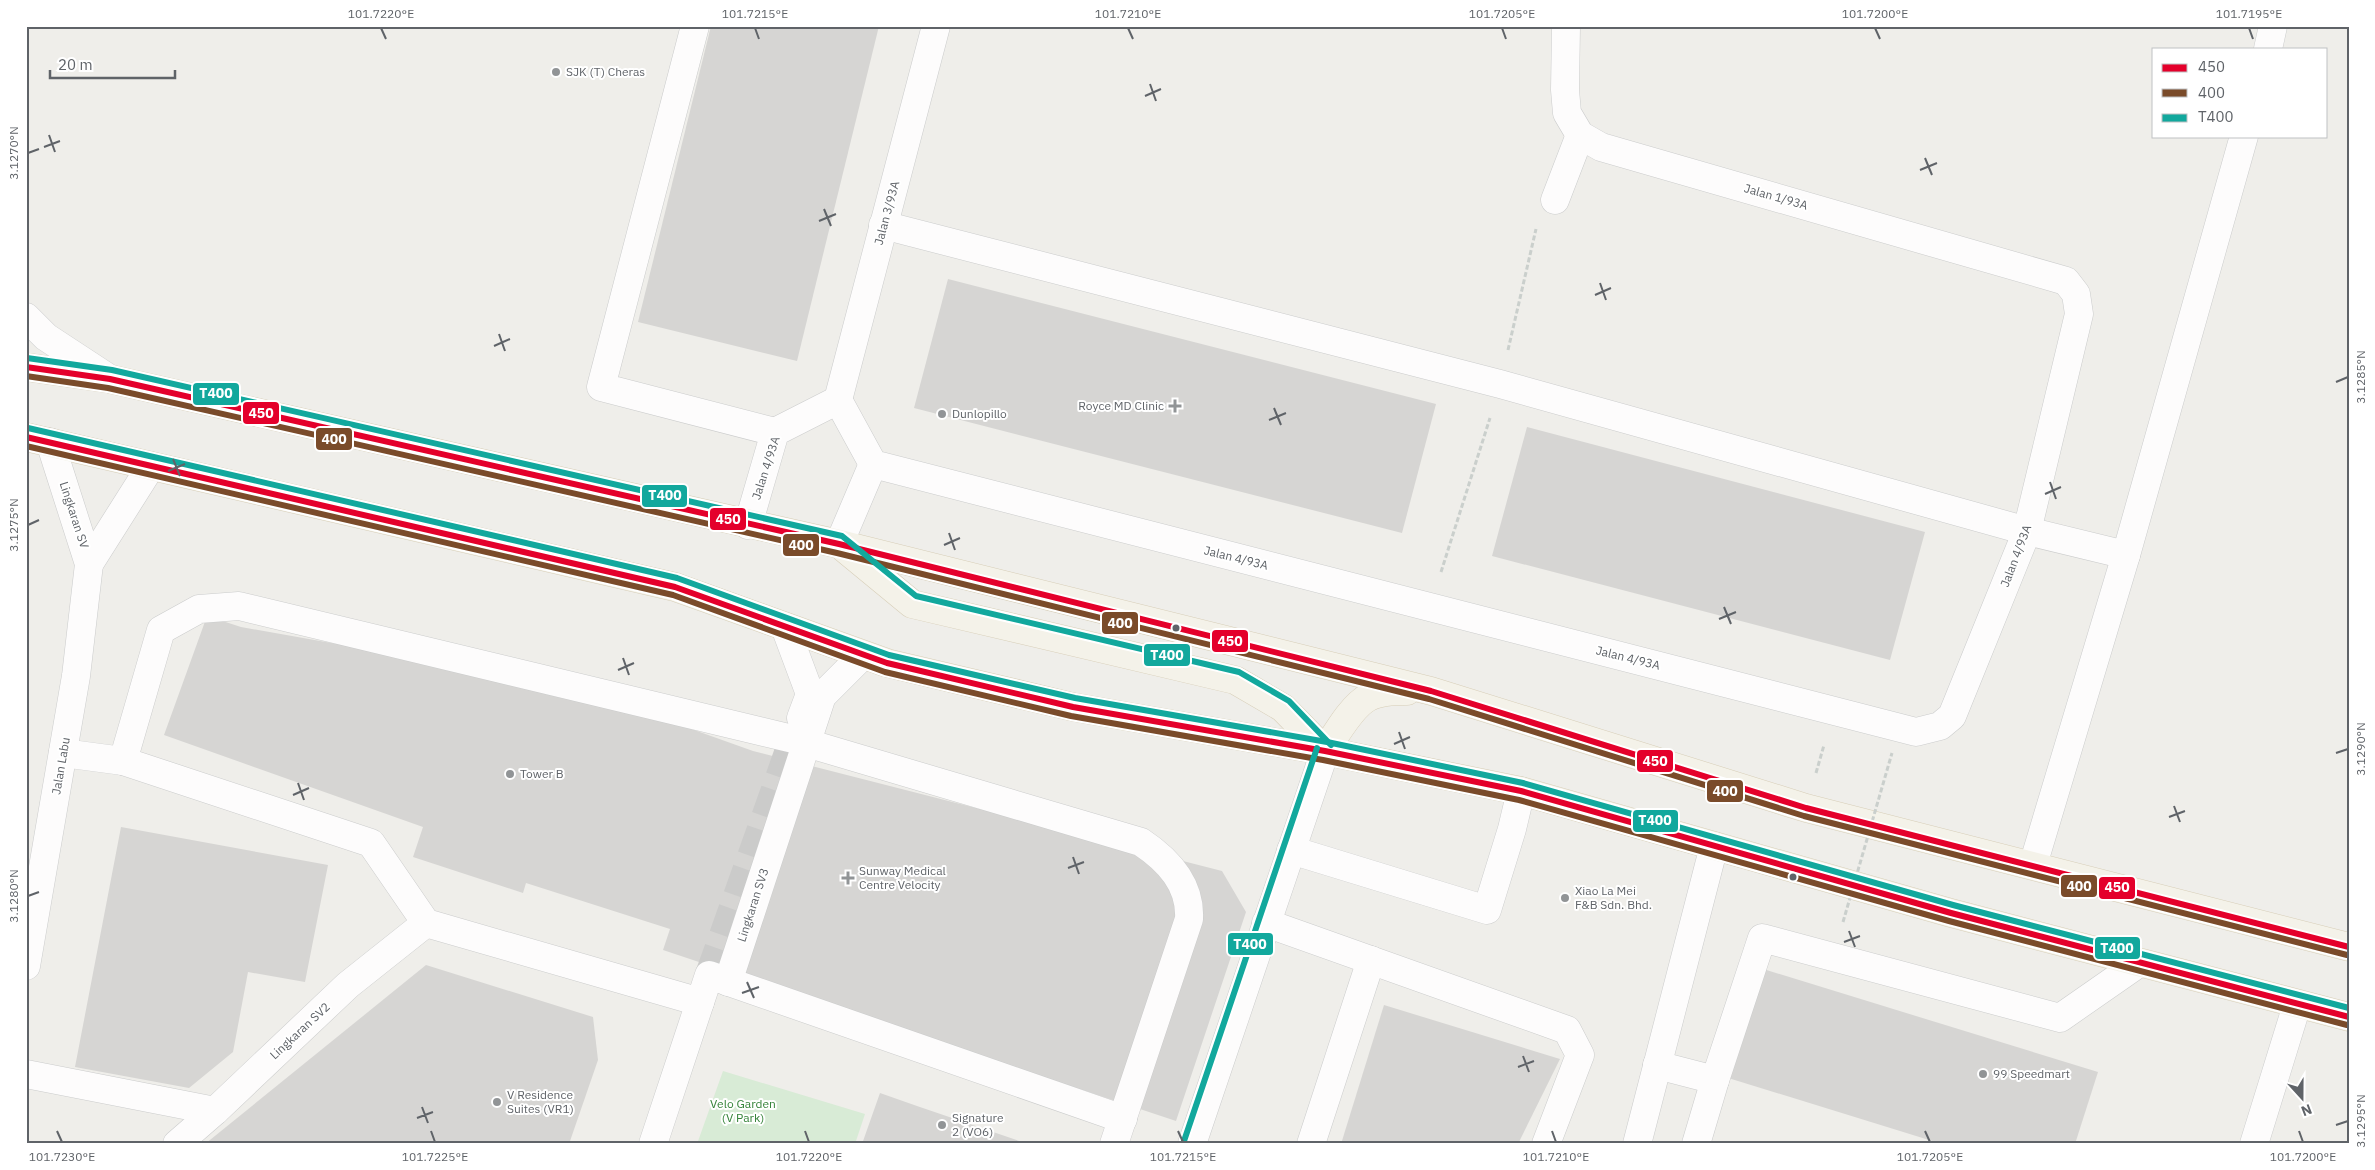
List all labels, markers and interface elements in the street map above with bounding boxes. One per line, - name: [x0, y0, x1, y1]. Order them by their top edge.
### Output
- text: 101.7220°E: [348, 6, 414, 21]
- text: 101.7215°E: [722, 6, 788, 21]
- text: 101.7210°E: [1095, 6, 1161, 21]
- text: 101.7205°E: [1469, 6, 1535, 21]
- text: 101.7200°E: [1842, 6, 1908, 21]
- text: 101.7195°E: [2216, 6, 2282, 21]
- scale bar: [50, 48, 175, 80]
- legend: [2152, 48, 2328, 138]
- text: 20 m: [58, 55, 93, 74]
- text: 450: [2198, 57, 2225, 76]
- place label: SJK (T) Cheras: [566, 64, 645, 79]
- marker: SJK (T) Cheras: [550, 66, 562, 78]
- text: 400: [2198, 83, 2225, 102]
- text: T400: [2198, 107, 2234, 126]
- text: 3.1270°N: [6, 126, 21, 180]
- street label: Jalan 3/93A: [871, 179, 902, 247]
- street label: Jalan 1/93A: [1742, 180, 1810, 213]
- text: 3.1285°N: [2353, 350, 2368, 404]
- line badge: T400: [192, 382, 240, 406]
- text: T400: [199, 384, 233, 402]
- place label: Royce MD Clinic: [1078, 398, 1164, 413]
- marker: Royce MD Clinic: [1168, 399, 1182, 413]
- line badge: 450: [242, 401, 280, 425]
- text: 450: [248, 404, 274, 422]
- place label: Dunlopillo: [952, 406, 1007, 421]
- marker: Dunlopillo: [936, 408, 948, 420]
- line badge: 400: [315, 427, 353, 451]
- text: 400: [321, 430, 347, 448]
- street label: Jalan 4/93A: [748, 434, 783, 501]
- street label: Lingkaran SV: [57, 479, 93, 551]
- line badge: T400: [641, 484, 688, 508]
- text: T400: [648, 486, 682, 504]
- text: 3.1275°N: [6, 498, 21, 552]
- line badge: 450: [709, 507, 747, 531]
- text: 450: [715, 510, 741, 528]
- street label: Jalan 4/93A: [1997, 522, 2034, 589]
- line badge: 400: [782, 533, 820, 557]
- text: 400: [788, 536, 814, 554]
- street label: Jalan 4/93A: [1202, 542, 1270, 573]
- line badge: 400: [1101, 611, 1139, 635]
- text: 400: [1107, 614, 1133, 632]
- unlabelled marker: [1171, 623, 1181, 633]
- line badge: 450: [1211, 629, 1249, 653]
- text: 450: [1217, 632, 1243, 650]
- street label: Jalan 4/93A: [1594, 642, 1662, 673]
- line badge: T400: [1143, 643, 1191, 667]
- text: T400: [1150, 646, 1184, 664]
- text: 3.1290°N: [2353, 722, 2368, 776]
- street label: Jalan Labu: [48, 736, 73, 796]
- line badge: 450: [1636, 749, 1674, 773]
- text: 450: [1642, 752, 1668, 770]
- place label: Tower B: [520, 766, 564, 781]
- marker: Tower B: [504, 768, 516, 780]
- line badge: 400: [1706, 779, 1744, 803]
- text: 400: [1712, 782, 1738, 800]
- line badge: T400: [1632, 809, 1679, 833]
- text: T400: [1638, 811, 1672, 829]
- place label: Sunway Medical Centre Velocity: [859, 863, 946, 892]
- street label: Lingkaran SV3: [734, 866, 772, 944]
- text: 3.1280°N: [6, 869, 21, 923]
- marker: Sunway Medical Centre Velocity: [841, 871, 855, 885]
- unlabelled marker: [1788, 872, 1798, 882]
- line badge: 400: [2060, 874, 2098, 898]
- line badge: 450: [2098, 876, 2136, 900]
- text: 400: [2066, 877, 2092, 895]
- text: 450: [2104, 878, 2130, 896]
- place label: Xiao La Mei F&B Sdn. Bhd.: [1575, 883, 1652, 912]
- marker: Xiao La Mei F&B Sdn. Bhd.: [1559, 892, 1571, 904]
- line badge: T400: [1227, 932, 1274, 956]
- text: T400: [1233, 935, 1267, 953]
- line badge: T400: [2094, 936, 2141, 960]
- text: T400: [2100, 939, 2134, 957]
- street label: Lingkaran SV2: [266, 999, 333, 1062]
- place label: 99 Speedmart: [1993, 1066, 2070, 1081]
- marker: 99 Speedmart: [1977, 1068, 1989, 1080]
- north arrow: [2278, 1072, 2328, 1122]
- place label: V Residence Suites (VR1): [507, 1087, 574, 1116]
- text: 3.1295°N: [2353, 1094, 2368, 1148]
- marker: V Residence Suites (VR1): [491, 1096, 503, 1108]
- park label: Velo Garden (V Park): [710, 1096, 776, 1125]
- text: N: [2299, 1100, 2315, 1120]
- place label: Signature 2 (VO6): [952, 1110, 1004, 1139]
- marker: Signature 2 (VO6): [936, 1119, 948, 1131]
- text: 101.7230°E: [29, 1149, 95, 1164]
- text: 101.7225°E: [402, 1149, 468, 1164]
- text: 101.7220°E: [776, 1149, 842, 1164]
- text: 101.7215°E: [1150, 1149, 1216, 1164]
- text: 101.7210°E: [1523, 1149, 1589, 1164]
- text: 101.7205°E: [1897, 1149, 1963, 1164]
- text: 101.7200°E: [2270, 1149, 2336, 1164]

